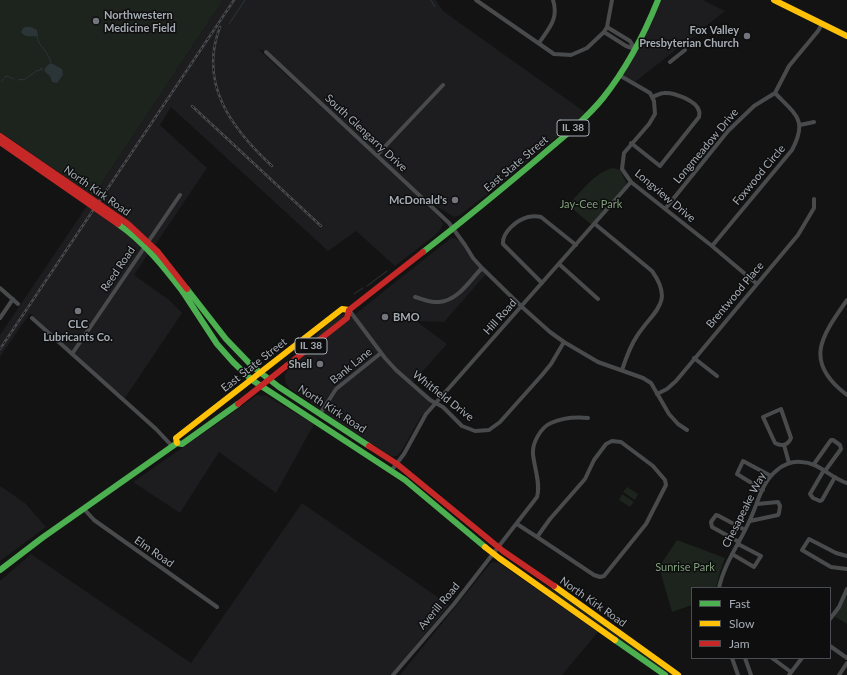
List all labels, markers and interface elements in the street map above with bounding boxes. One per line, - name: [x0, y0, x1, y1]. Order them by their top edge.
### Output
- place label: Northwestern Medicine Field: [104, 8, 176, 34]
- marker: Northwestern Medicine Field: [91, 16, 101, 26]
- place label: Fox Valley Presbyterian Church: [639, 23, 739, 49]
- marker: Fox Valley Presbyterian Church: [742, 31, 752, 41]
- street label: South Glengarry Drive: [322, 91, 410, 175]
- street label: Longmeadow Drive: [671, 106, 741, 186]
- road number: IL 38: [557, 120, 589, 136]
- street label: East State Street: [481, 133, 551, 195]
- street label: Foxwood Circle: [730, 142, 788, 208]
- street label: North Kirk Road: [61, 163, 133, 219]
- street label: Longview Drive: [632, 167, 698, 225]
- place label: McDonald's: [389, 193, 447, 207]
- marker: McDonald's: [450, 195, 460, 205]
- park label: Jay-Cee Park: [560, 197, 622, 211]
- street label: Reed Road: [98, 244, 138, 294]
- street label: Brentwood Place: [704, 259, 766, 331]
- street label: Hill Road: [481, 296, 519, 338]
- marker: CLC Lubricants Co.: [73, 306, 83, 316]
- place label: BMO: [393, 310, 420, 324]
- marker: BMO: [380, 312, 390, 322]
- place label: CLC Lubricants Co.: [43, 317, 113, 343]
- street label: East State Street: [218, 335, 290, 395]
- road number: IL 38: [295, 338, 327, 354]
- street label: Bank Lane: [327, 345, 375, 387]
- place label: Shell: [288, 357, 312, 371]
- marker: Shell: [315, 359, 325, 369]
- street label: Whitfield Drive: [410, 368, 476, 424]
- street label: North Kirk Road: [296, 382, 368, 436]
- street label: Chesapeake Way: [719, 470, 769, 550]
- street label: Elm Road: [132, 534, 176, 570]
- park label: Sunrise Park: [655, 560, 715, 574]
- street label: North Kirk Road: [557, 574, 629, 630]
- street label: Averill Road: [416, 580, 462, 632]
- legend: [691, 587, 831, 659]
- text: Fast: [729, 596, 750, 611]
- text: Slow: [729, 616, 754, 631]
- text: Jam: [729, 636, 750, 651]

